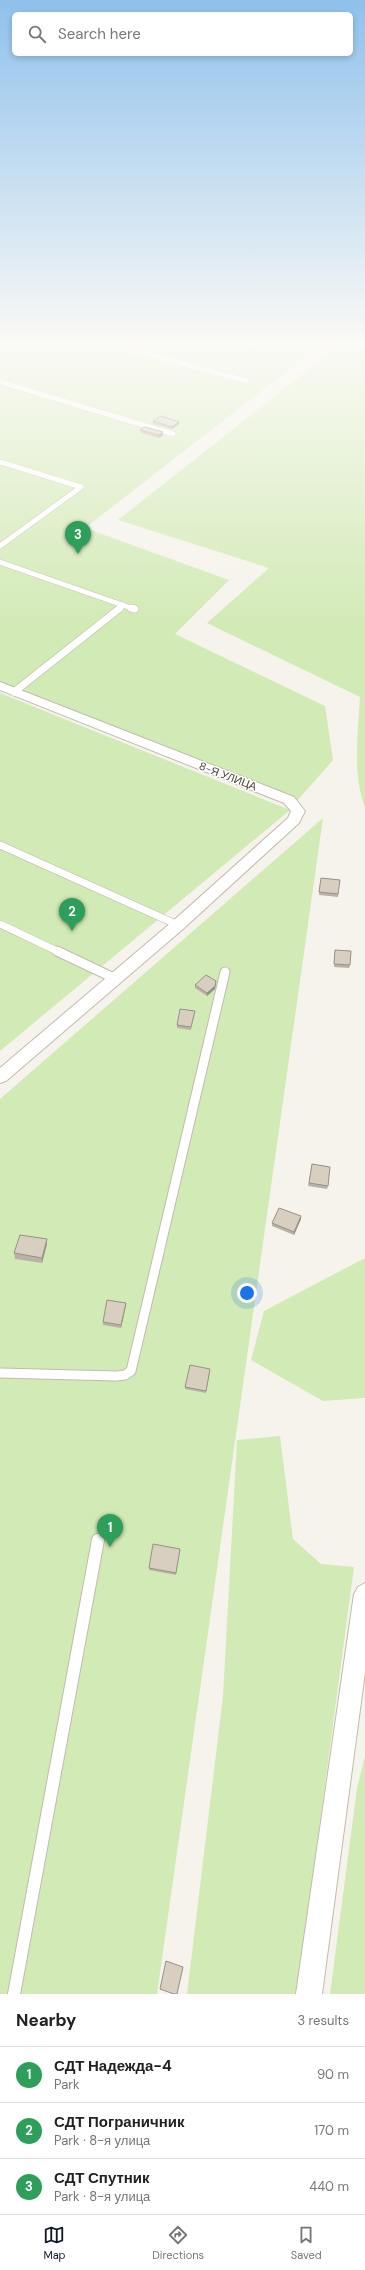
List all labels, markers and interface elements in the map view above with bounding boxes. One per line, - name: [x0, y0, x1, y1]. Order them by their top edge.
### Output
- search box: [12, 12, 353, 56]
- icon: search: [26, 23, 48, 45]
- text: Search here: [58, 24, 141, 44]
- pin: 3: [65, 521, 91, 554]
- street label: 8-Я УЛИЦА: [197, 759, 259, 794]
- pin: 2: [59, 898, 85, 931]
- your location: [237, 1283, 257, 1303]
- pin: 1: [97, 1514, 123, 1547]
- text: Nearby: [16, 2009, 76, 2031]
- text: 3 results: [297, 2012, 349, 2029]
- text: СДТ Надежда-4: [54, 2056, 172, 2076]
- text: 1: [27, 2066, 31, 2083]
- text: 90 m: [317, 2066, 349, 2083]
- text: Park: [54, 2076, 80, 2093]
- text: СДТ Пограничник: [54, 2112, 184, 2132]
- text: 2: [25, 2122, 33, 2139]
- text: 170 m: [314, 2122, 349, 2139]
- text: Park · 8-я улица: [54, 2132, 150, 2149]
- text: СДТ Спутник: [54, 2168, 150, 2188]
- text: 3: [25, 2178, 33, 2195]
- text: 440 m: [309, 2178, 349, 2195]
- text: Park · 8-я улица: [54, 2188, 150, 2205]
- tab: Map: [43, 2224, 66, 2262]
- tab: Directions: [152, 2224, 204, 2262]
- tab: Saved: [291, 2224, 322, 2262]

